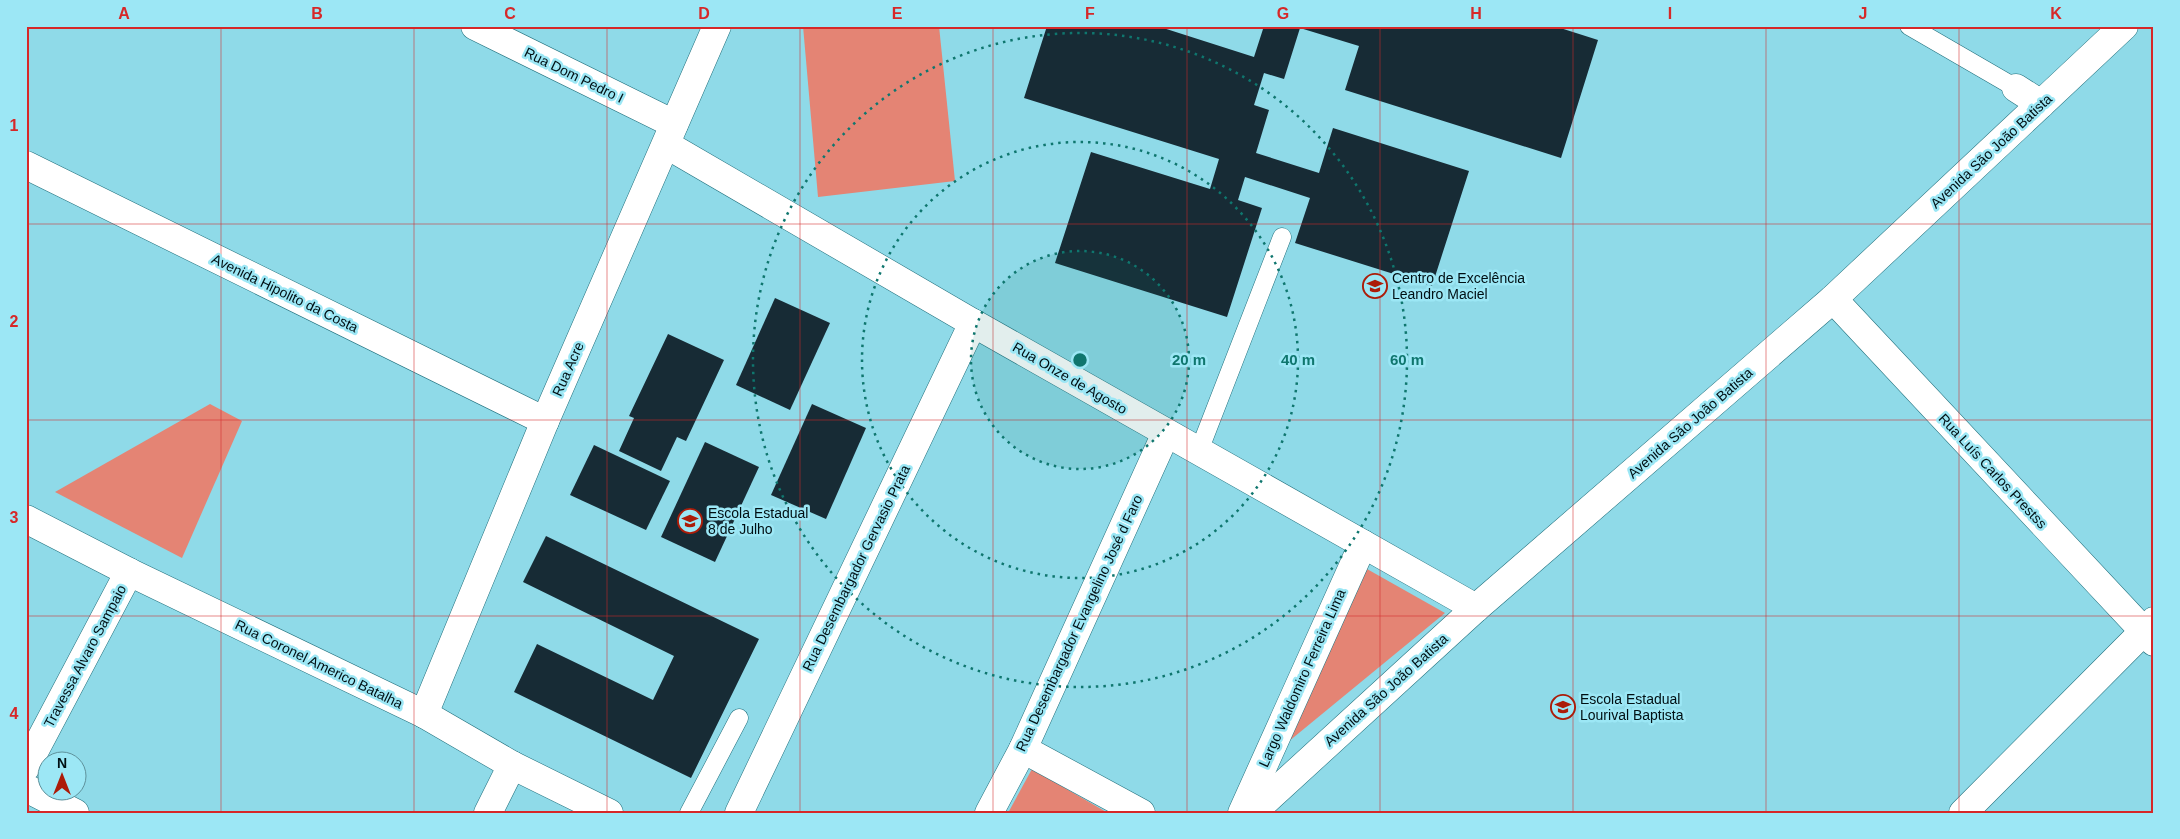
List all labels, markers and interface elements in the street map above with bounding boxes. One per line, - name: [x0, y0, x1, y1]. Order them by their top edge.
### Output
- text: A: [118, 5, 130, 22]
- text: B: [311, 5, 323, 22]
- text: C: [504, 5, 516, 22]
- text: D: [698, 5, 710, 22]
- text: E: [892, 5, 903, 22]
- text: F: [1085, 5, 1095, 22]
- text: G: [1277, 5, 1289, 22]
- text: H: [1470, 5, 1482, 22]
- text: I: [1668, 5, 1672, 22]
- text: J: [1859, 5, 1867, 22]
- text: K: [2050, 5, 2062, 22]
- street label: Rua Dom Pedro I: [522, 44, 626, 106]
- street label: Avenida São João Batista: [1927, 90, 2055, 211]
- text: 1: [10, 117, 19, 134]
- street label: Avenida Hipolito da Costa: [209, 251, 361, 336]
- place label: Centro de Excelência Leandro Maciel: [1392, 270, 1525, 302]
- school or university icon: Centro de Excelência Leandro Maciel: [1362, 273, 1388, 299]
- text: 2: [10, 313, 19, 330]
- street label: Rua Acre: [549, 339, 587, 399]
- street label: Rua Onze de Agosto: [1010, 339, 1130, 417]
- centre of rings: [1071, 351, 1089, 369]
- text: 20 m: [1172, 351, 1206, 368]
- text: 40 m: [1281, 351, 1315, 368]
- text: 60 m: [1390, 351, 1424, 368]
- street label: Avenida São João Batista: [1624, 364, 1756, 482]
- street label: Rua Luís Carlos Prestss: [1936, 410, 2050, 532]
- street label: Rua Desembargador Gervasio Prata: [799, 462, 913, 674]
- street label: Rua Desembargador Evangelino José d Faro: [1012, 492, 1146, 754]
- place label: Escola Estadual 8 de Julho: [708, 505, 808, 537]
- school or university icon: Escola Estadual 8 de Julho: [677, 508, 703, 534]
- text: 3: [10, 509, 19, 526]
- street label: Travessa Alvaro Sampaio: [41, 582, 129, 730]
- street label: Largo Waldomiro Ferreira Lima: [1255, 586, 1349, 770]
- street label: Rua Coronel Americo Batalha: [233, 616, 406, 712]
- street label: Avenida São João Batista: [1321, 630, 1451, 750]
- place label: Escola Estadual Lourival Baptista: [1580, 691, 1684, 723]
- school or university icon: Escola Estadual Lourival Baptista: [1550, 694, 1576, 720]
- text: 4: [10, 705, 19, 722]
- north arrow: [38, 752, 88, 802]
- text: N: [57, 755, 67, 771]

